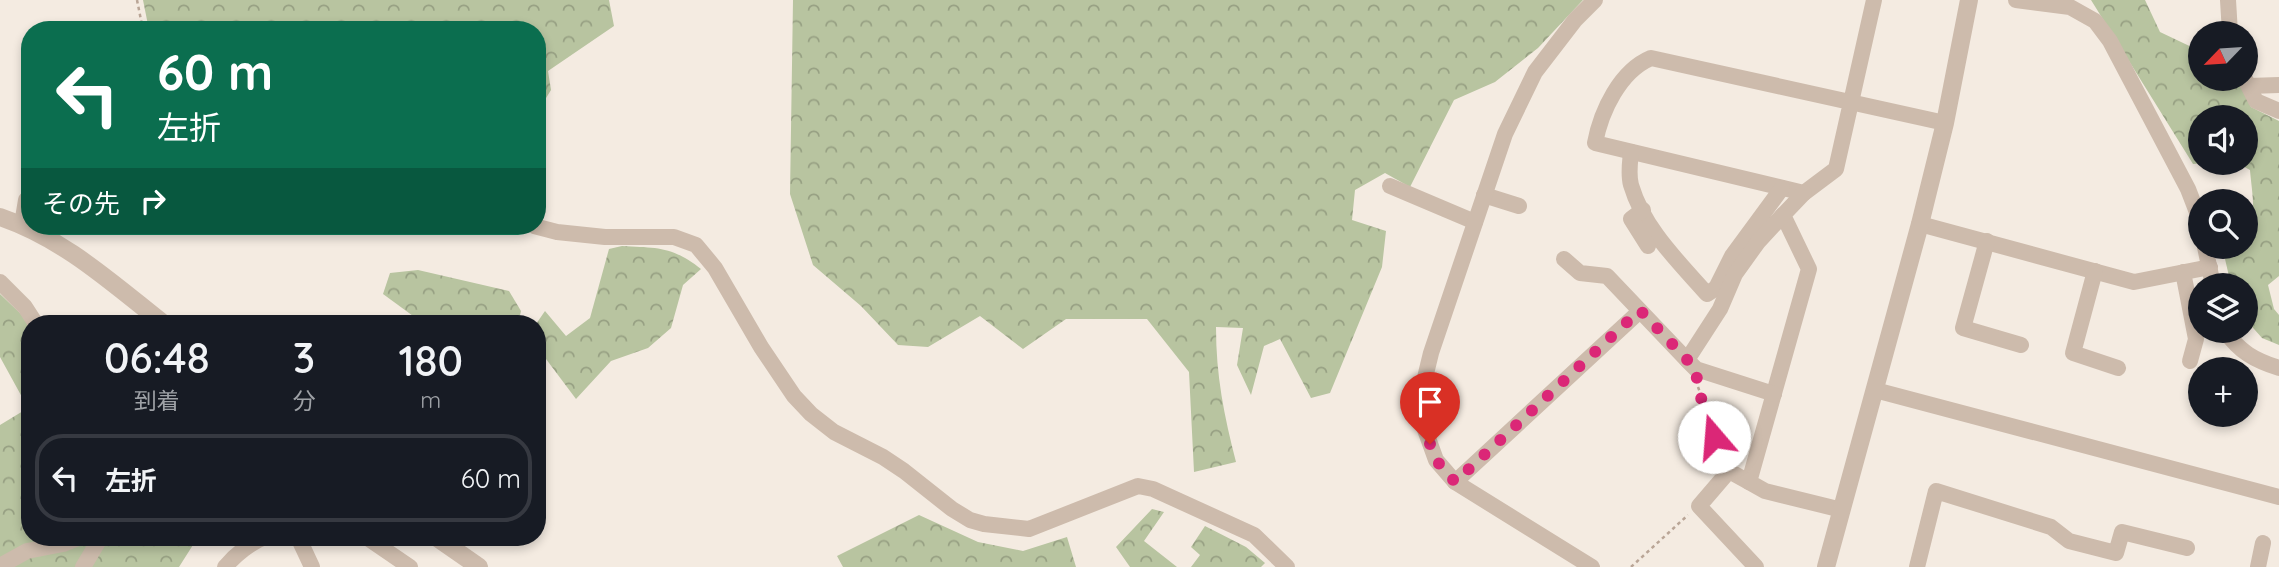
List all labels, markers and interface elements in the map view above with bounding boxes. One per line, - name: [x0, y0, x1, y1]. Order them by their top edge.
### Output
- north arrow: [2188, 21, 2258, 91]
- map controls: [2188, 21, 2258, 427]
- text: 60 m: [157, 41, 273, 102]
- icon: left: [42, 49, 133, 140]
- button: sound: [2188, 105, 2258, 175]
- text: 左折: [157, 107, 221, 147]
- icon: right: [134, 182, 172, 220]
- text: その先: [42, 187, 120, 220]
- button: search: [2188, 189, 2258, 259]
- button: layers: [2188, 273, 2258, 343]
- text: 06:48: [104, 331, 210, 384]
- text: 3: [293, 331, 315, 384]
- text: 180: [399, 334, 463, 387]
- button: +: [2188, 357, 2258, 427]
- pin: [1400, 372, 1460, 444]
- icon: arrive: [1411, 383, 1449, 421]
- text: m: [420, 385, 441, 414]
- text: 到着: [134, 386, 180, 415]
- text: 分: [293, 386, 316, 415]
- position arrow: [1677, 400, 1751, 474]
- icon: left: [46, 459, 84, 497]
- text: 60 m: [461, 462, 521, 495]
- text: 左折: [105, 464, 157, 497]

